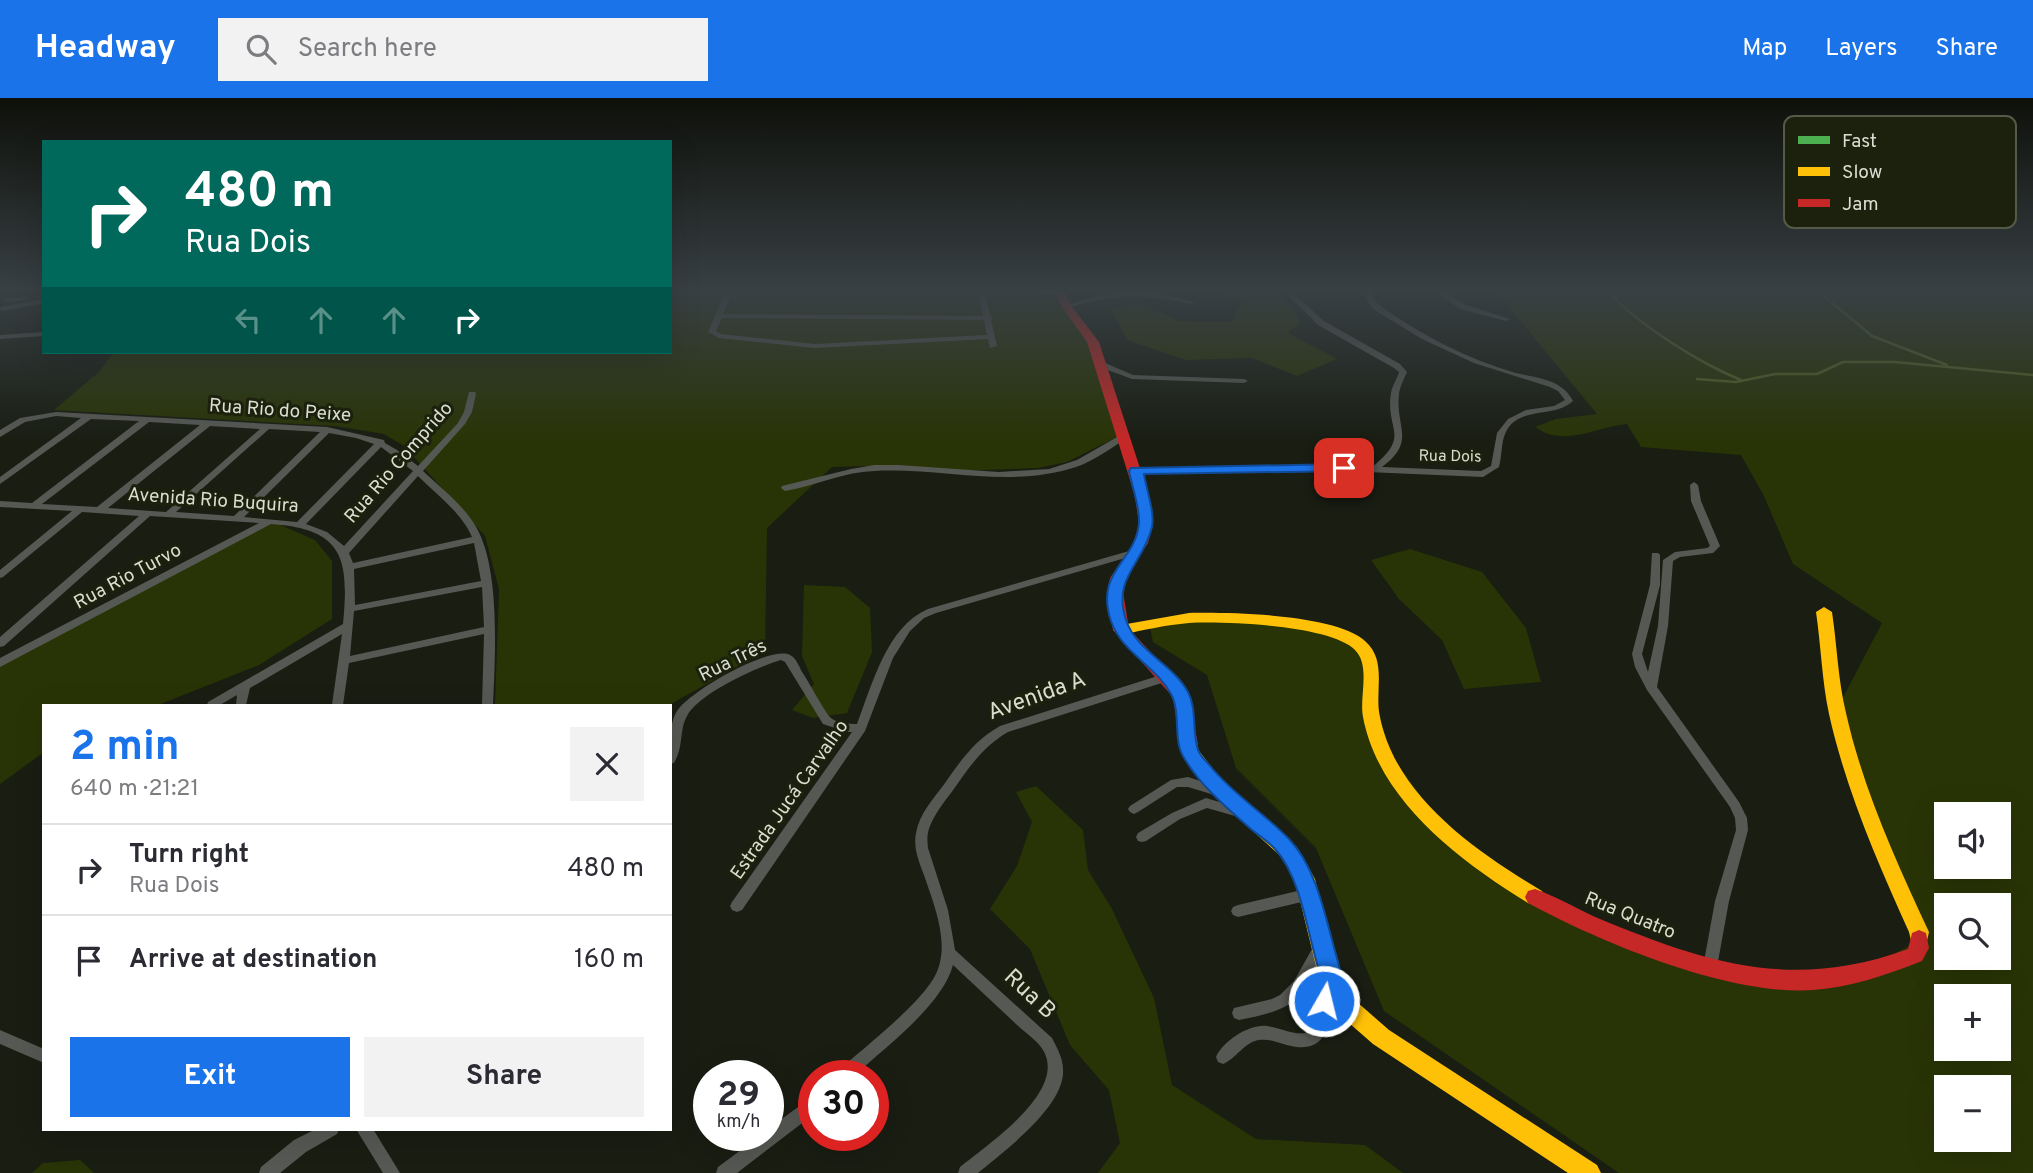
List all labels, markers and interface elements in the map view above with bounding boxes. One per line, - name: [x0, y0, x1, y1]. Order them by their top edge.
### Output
- search box: [218, 18, 708, 81]
- text: Headway: [35, 28, 176, 70]
- icon: search: [242, 30, 280, 68]
- text: Search here: [298, 33, 437, 66]
- text: Map: [1742, 34, 1787, 64]
- text: Layers: [1825, 34, 1897, 64]
- text: Share: [1935, 34, 1998, 64]
- legend: [1784, 116, 2016, 228]
- text: Fast: [1842, 130, 1877, 154]
- text: Slow: [1842, 161, 1882, 185]
- text: 480 m: [185, 163, 334, 225]
- icon: right: [70, 168, 161, 259]
- text: Jam: [1842, 193, 1879, 217]
- text: Rua Dois: [185, 224, 311, 264]
- icon: left: [229, 301, 267, 339]
- icon: ahead: [302, 301, 340, 339]
- icon: ahead: [375, 301, 413, 339]
- icon: right: [448, 301, 486, 339]
- street label: Rua Rio do Peixe: [208, 394, 352, 428]
- street label: Rua Rio Comprido: [340, 397, 458, 529]
- pin: [1314, 438, 1374, 498]
- street label: Rua Dois: [1418, 446, 1482, 468]
- icon: arrive: [1325, 449, 1363, 487]
- street label: Avenida Rio Buquira: [127, 483, 299, 519]
- street label: Rua Rio Turvo: [70, 539, 186, 615]
- street label: Rua Três: [695, 634, 771, 688]
- street label: Avenida A: [984, 666, 1090, 728]
- street label: Estrada Jucá Carvalho: [726, 715, 854, 885]
- text: 2 min: [70, 722, 180, 775]
- button: close: [570, 727, 644, 801]
- text: 640 m · 21:21: [70, 775, 199, 804]
- map controls: [1934, 802, 2011, 1152]
- button: sound: [1934, 802, 2011, 879]
- text: Turn right: [129, 839, 249, 872]
- icon: right: [70, 851, 108, 889]
- text: 480 m: [567, 853, 644, 886]
- text: Rua Dois: [129, 872, 219, 901]
- street label: Rua Quatro: [1581, 887, 1679, 945]
- button: search: [1934, 893, 2011, 970]
- icon: arrive: [70, 942, 108, 980]
- text: Arrive at destination: [129, 944, 377, 977]
- text: 160 m: [574, 944, 644, 977]
- street label: Rua B: [997, 964, 1061, 1026]
- position arrow: [1287, 964, 1361, 1038]
- button: +: [1934, 984, 2011, 1061]
- button: Exit: [70, 1037, 350, 1117]
- button: Share: [364, 1037, 644, 1117]
- speed limit sign: 30: [798, 1060, 889, 1151]
- text: 29: [717, 1074, 760, 1118]
- button: −: [1934, 1075, 2011, 1152]
- text: km/h: [717, 1111, 760, 1134]

